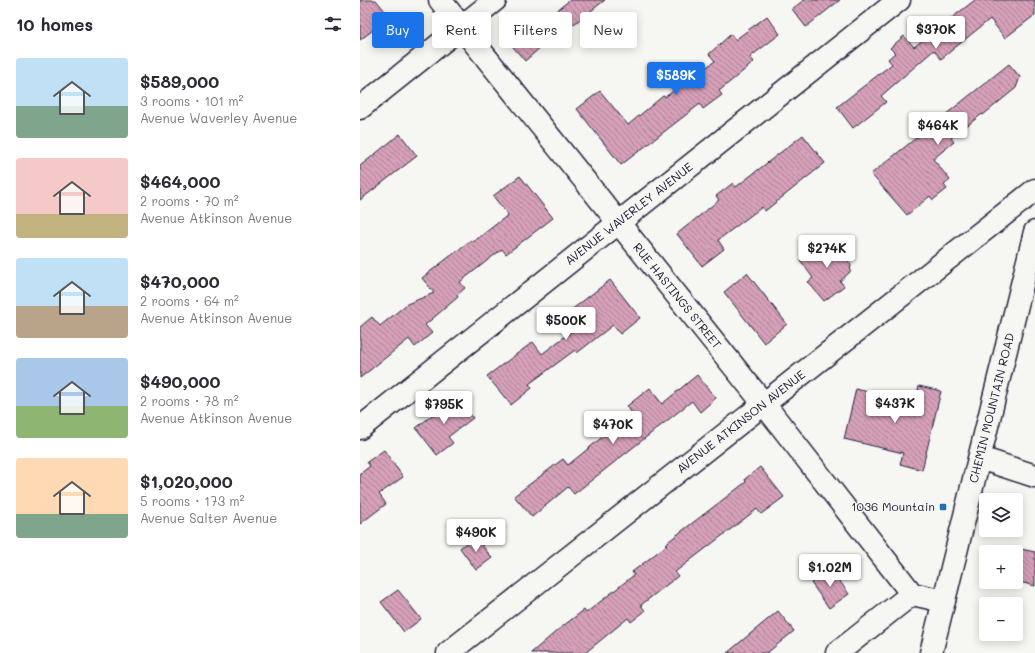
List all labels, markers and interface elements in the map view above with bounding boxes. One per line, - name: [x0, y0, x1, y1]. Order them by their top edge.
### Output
- chip: Buy: [372, 12, 424, 48]
- chip: Rent: [432, 12, 491, 48]
- chip: Filters: [499, 12, 572, 48]
- chip: New: [580, 12, 637, 48]
- text: 10 homes: [16, 13, 93, 35]
- icon: filters: [322, 13, 344, 35]
- pin: $370K: [908, 16, 964, 50]
- text: $370K: [916, 20, 956, 37]
- pin: $589K: [648, 62, 704, 96]
- text: $589K: [656, 66, 696, 83]
- text: $589,000: [140, 70, 219, 92]
- icon: home: [48, 74, 96, 122]
- text: 3 rooms · 101 m²: [140, 92, 243, 109]
- text: Avenue Waverley Avenue: [140, 109, 297, 126]
- pin: $464K: [910, 112, 966, 146]
- text: $464K: [918, 116, 958, 133]
- street label: AVENUE WAVERLEY AVENUE: [561, 158, 696, 268]
- text: $464,000: [140, 170, 220, 192]
- icon: home: [48, 174, 96, 222]
- text: 2 rooms · 70 m²: [140, 192, 239, 209]
- text: Avenue Atkinson Avenue: [140, 209, 292, 226]
- pin: $274K: [799, 235, 855, 269]
- street label: RUE HASTINGS STREET: [630, 239, 726, 352]
- text: $274K: [807, 239, 847, 256]
- text: $470,000: [140, 270, 220, 292]
- icon: home: [48, 274, 96, 322]
- text: 2 rooms · 64 m²: [140, 292, 239, 309]
- pin: $500K: [538, 307, 594, 341]
- text: Avenue Atkinson Avenue: [140, 309, 292, 326]
- text: $500K: [546, 311, 586, 328]
- street label: CHEMIN MOUNTAIN ROAD: [965, 331, 1017, 484]
- street label: AVENUE ATKINSON AVENUE: [673, 366, 808, 476]
- text: $490,000: [140, 370, 220, 392]
- icon: home: [48, 374, 96, 422]
- pin: $437K: [867, 390, 923, 424]
- pin: $795K: [416, 391, 472, 425]
- text: 2 rooms · 78 m²: [140, 392, 239, 409]
- text: $437K: [875, 394, 915, 411]
- text: $795K: [424, 395, 464, 412]
- text: Avenue Atkinson Avenue: [140, 409, 292, 426]
- pin: $470K: [585, 411, 641, 445]
- text: $470K: [593, 415, 633, 432]
- text: $1,020,000: [140, 470, 233, 492]
- icon: home: [48, 474, 96, 522]
- text: 5 rooms · 173 m²: [140, 492, 244, 509]
- map controls: [979, 493, 1023, 641]
- button: layers: [979, 493, 1023, 537]
- place label: 1036 Mountain: [851, 498, 935, 514]
- marker: 1036 Mountain: [938, 502, 948, 512]
- text: Avenue Salter Avenue: [140, 509, 277, 526]
- pin: $490K: [448, 519, 504, 553]
- text: $490K: [455, 523, 497, 540]
- button: +: [979, 545, 1023, 589]
- pin: $1.02M: [797, 554, 863, 588]
- text: $1.02M: [808, 558, 852, 575]
- button: −: [979, 597, 1023, 641]

